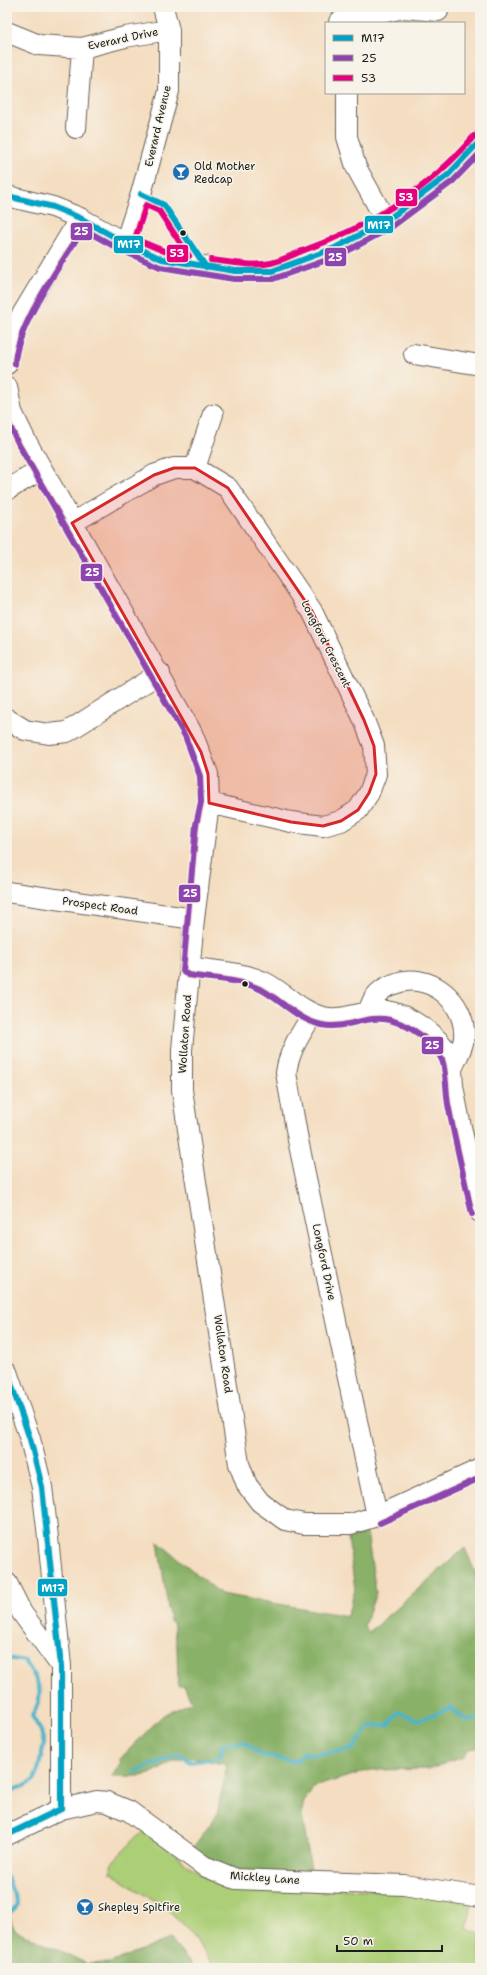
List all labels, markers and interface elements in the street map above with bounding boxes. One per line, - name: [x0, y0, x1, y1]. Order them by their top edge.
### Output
- legend: [325, 22, 465, 94]
- street label: Everard Drive: [86, 24, 160, 54]
- text: M17: [361, 30, 385, 46]
- text: 25: [361, 50, 377, 66]
- text: 53: [361, 70, 376, 86]
- street label: Everard Avenue: [141, 84, 175, 168]
- place label: Old Mother Redcap: [194, 159, 256, 187]
- bar icon: Old Mother Redcap: [171, 162, 191, 182]
- line badge: 53: [395, 188, 418, 207]
- text: 53: [399, 190, 414, 205]
- line badge: M17: [364, 215, 394, 234]
- text: M17: [367, 218, 391, 233]
- line badge: 25: [70, 222, 93, 241]
- text: 25: [74, 224, 88, 239]
- unlabelled marker: [178, 228, 188, 238]
- line badge: M17: [113, 235, 144, 254]
- text: M17: [117, 237, 141, 252]
- line badge: 53: [166, 244, 189, 263]
- text: 53: [170, 246, 185, 261]
- line badge: 25: [324, 247, 347, 267]
- text: 25: [328, 250, 342, 265]
- line badge: 25: [80, 563, 103, 582]
- text: 25: [85, 565, 99, 580]
- street label: Longford Crescent: [297, 598, 355, 691]
- line badge: 25: [178, 884, 201, 903]
- text: 25: [183, 886, 197, 901]
- street label: Prospect Road: [61, 893, 139, 919]
- unlabelled marker: [240, 979, 250, 989]
- street label: Wollaton Road: [175, 994, 195, 1074]
- line badge: 25: [421, 1036, 444, 1055]
- text: 25: [425, 1038, 439, 1053]
- street label: Longford Drive: [309, 1222, 339, 1302]
- street label: Wollaton Road: [210, 1314, 236, 1394]
- line badge: M17: [37, 1578, 68, 1597]
- text: M17: [41, 1581, 65, 1596]
- street label: Mickley Lane: [230, 1868, 300, 1888]
- bar icon: Shepley Spitfire: [75, 1897, 95, 1917]
- place label: Shepley Spitfire: [98, 1900, 180, 1915]
- scale bar: [337, 1927, 442, 1953]
- text: 50 m: [343, 1933, 373, 1949]

